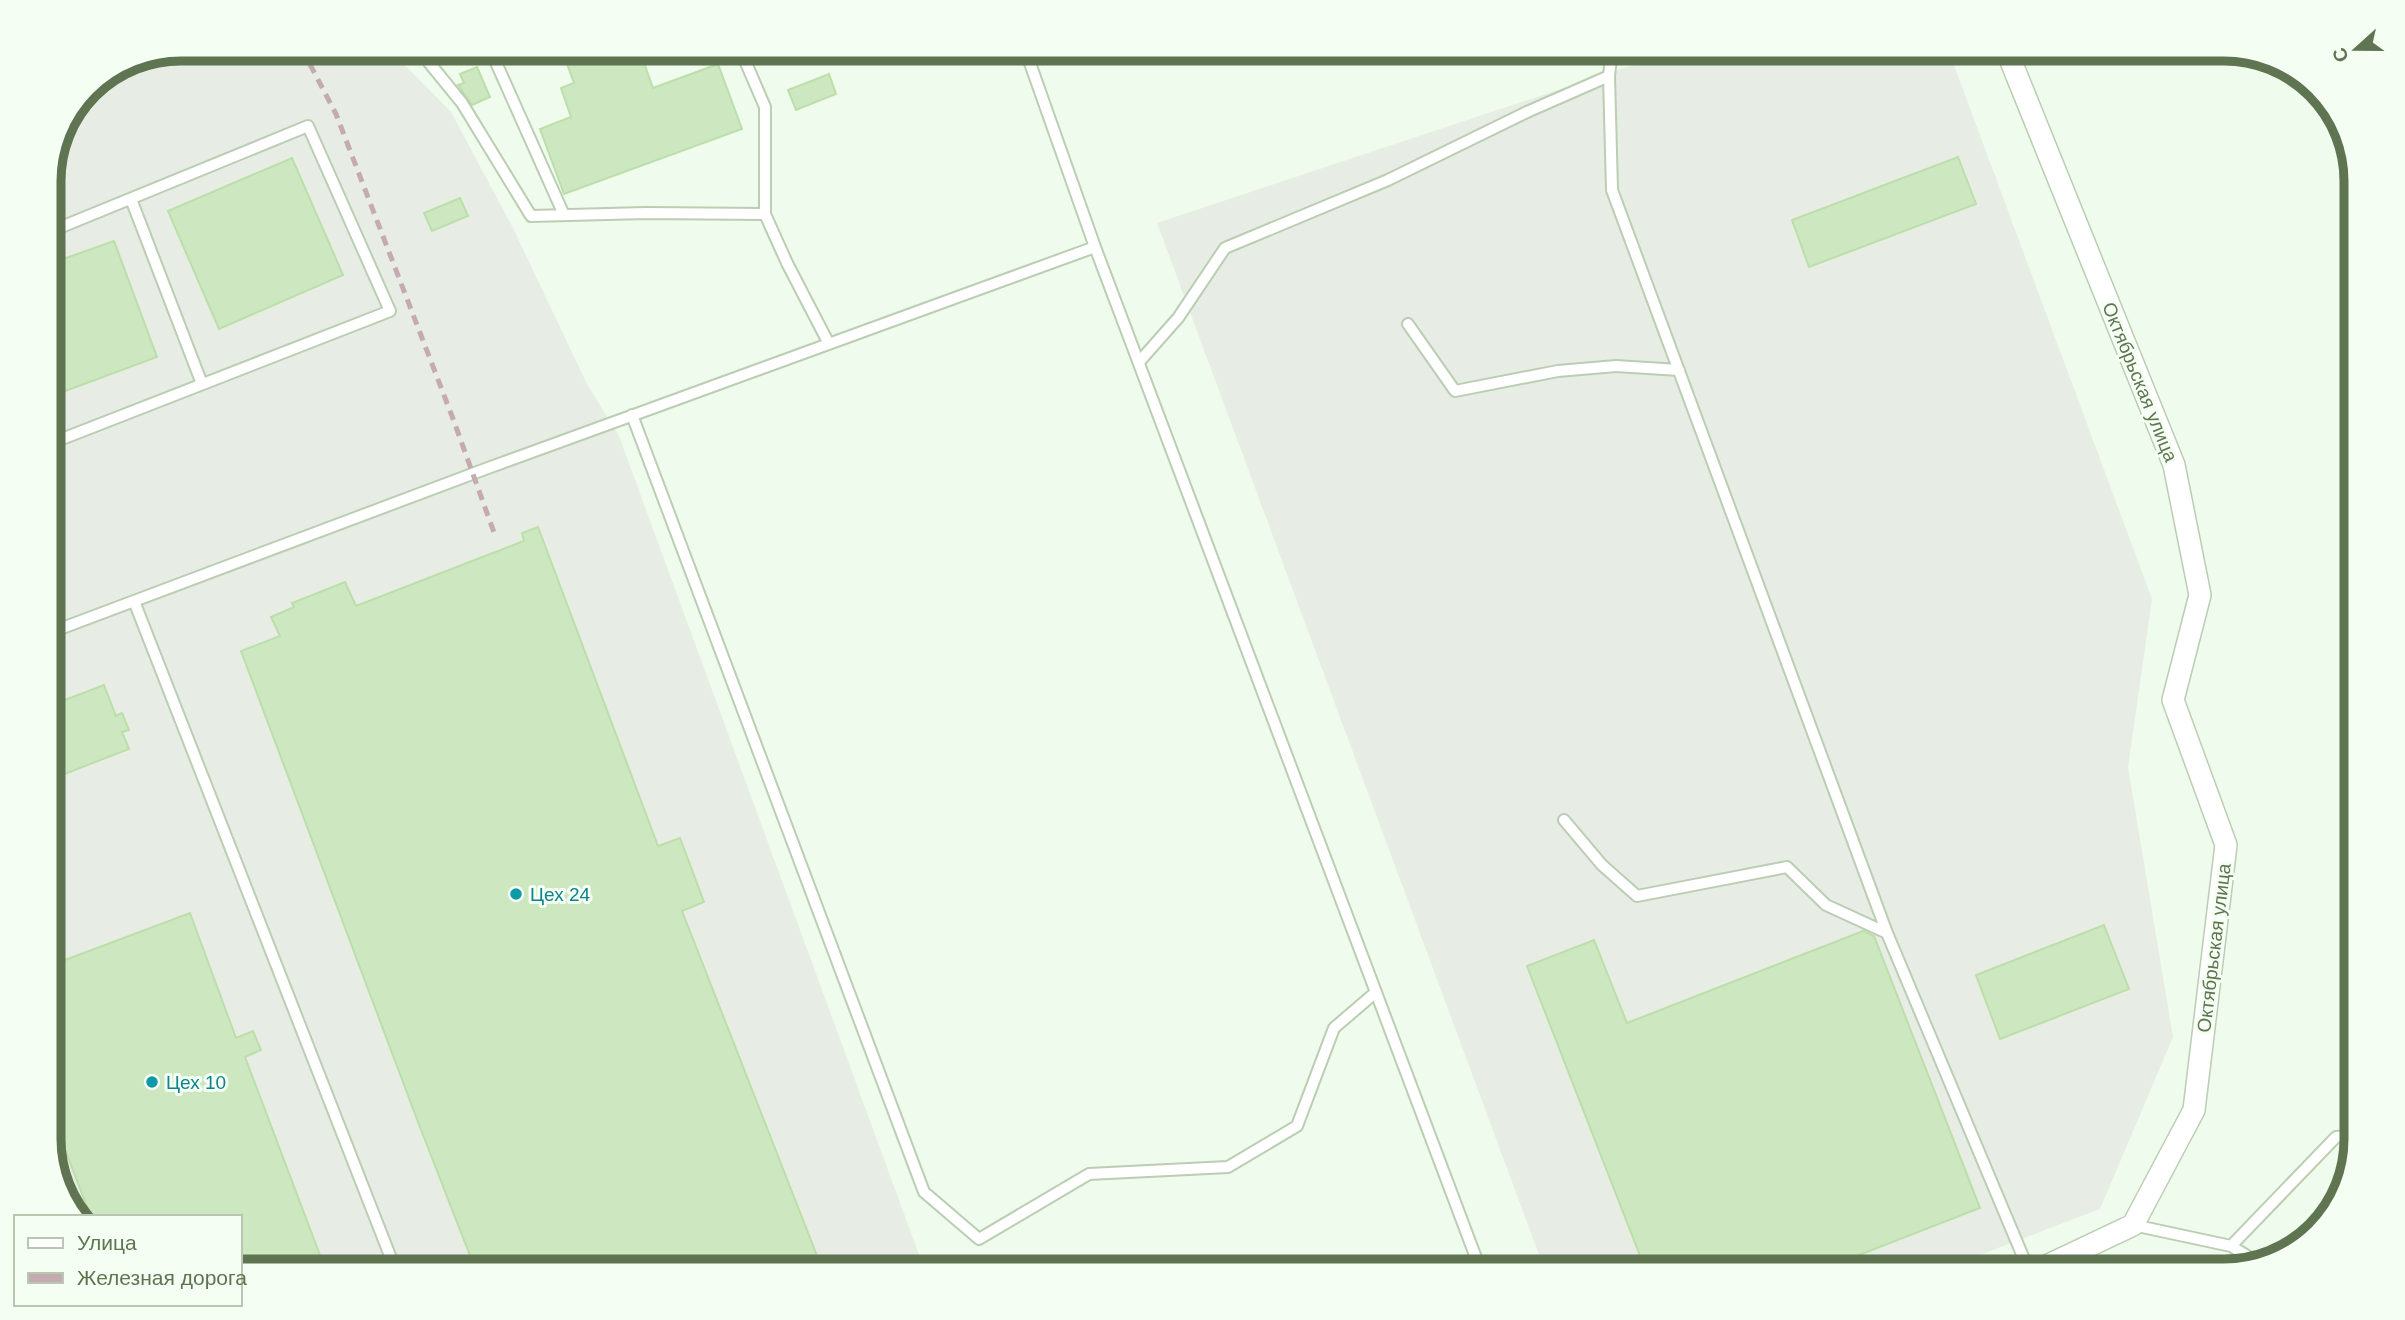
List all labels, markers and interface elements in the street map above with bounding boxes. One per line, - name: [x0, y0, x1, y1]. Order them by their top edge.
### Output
- north arrow: [2321, 14, 2391, 84]
- text: С: [2328, 44, 2353, 65]
- street label: Октябрьская улица: [2098, 299, 2182, 465]
- street label: Октябрьская улица: [2193, 862, 2235, 1034]
- place label: Цех 24: [530, 884, 591, 905]
- marker: Цех 24: [508, 886, 524, 902]
- place label: Цех 10: [166, 1072, 226, 1093]
- marker: Цех 10: [144, 1074, 160, 1090]
- legend: [14, 1215, 242, 1306]
- text: Улица: [77, 1231, 137, 1254]
- text: Железная дорога: [77, 1266, 247, 1289]

